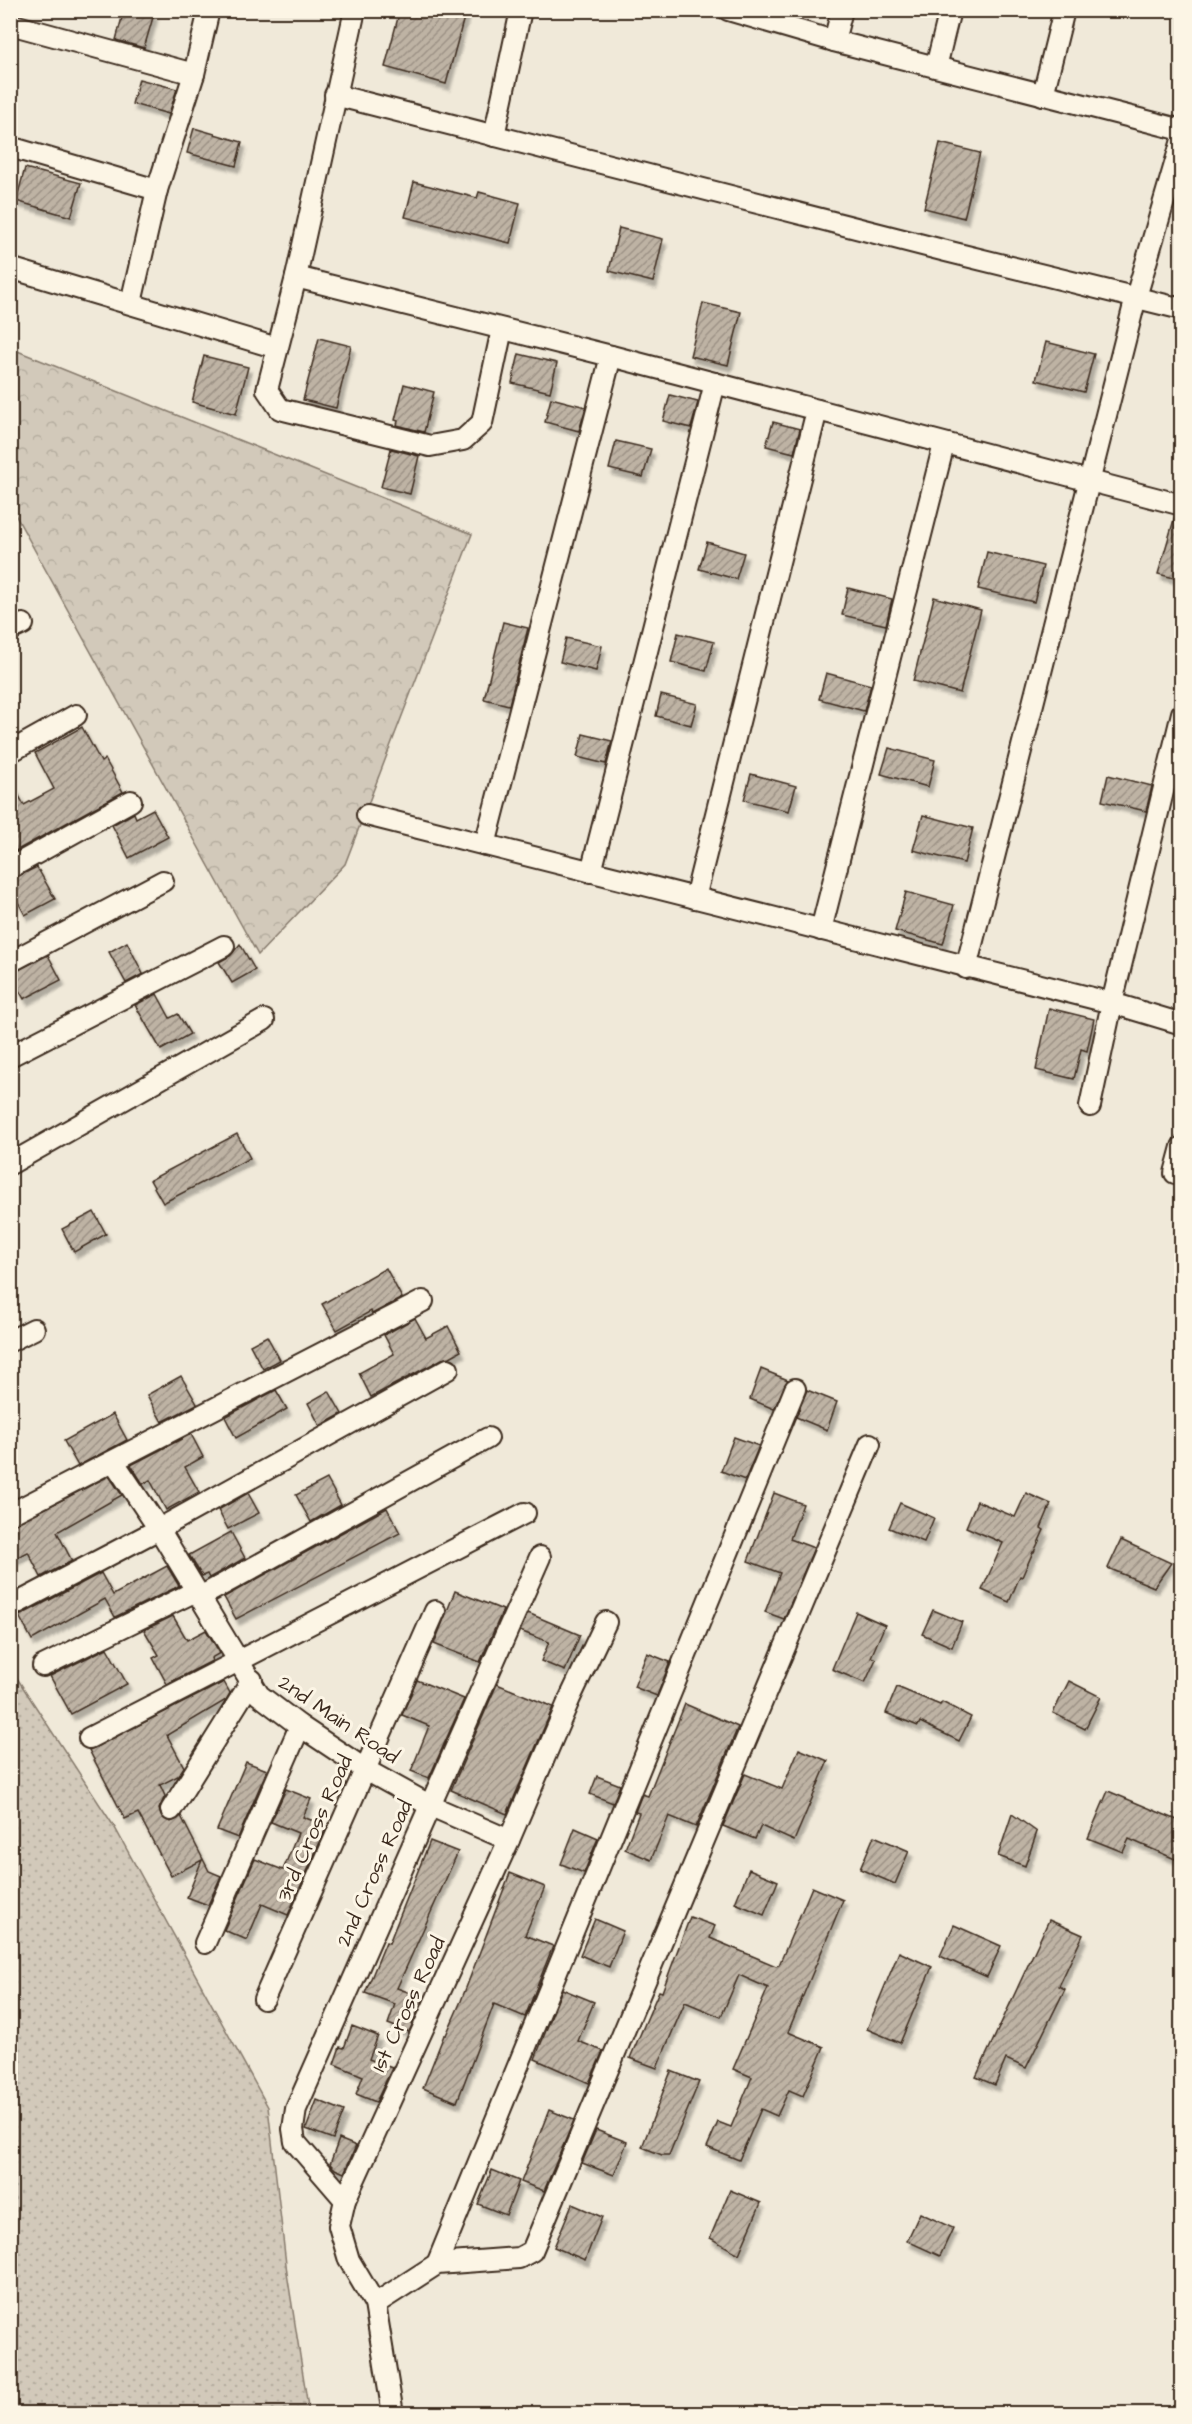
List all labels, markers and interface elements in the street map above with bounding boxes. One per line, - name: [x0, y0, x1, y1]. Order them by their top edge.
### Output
- street label: 2nd Main Road: [273, 1668, 405, 1771]
- street label: 3rd Cross Road: [269, 1750, 360, 1906]
- street label: 2nd Cross Road: [329, 1795, 420, 1951]
- street label: 1st Cross Road: [364, 1932, 453, 2077]

